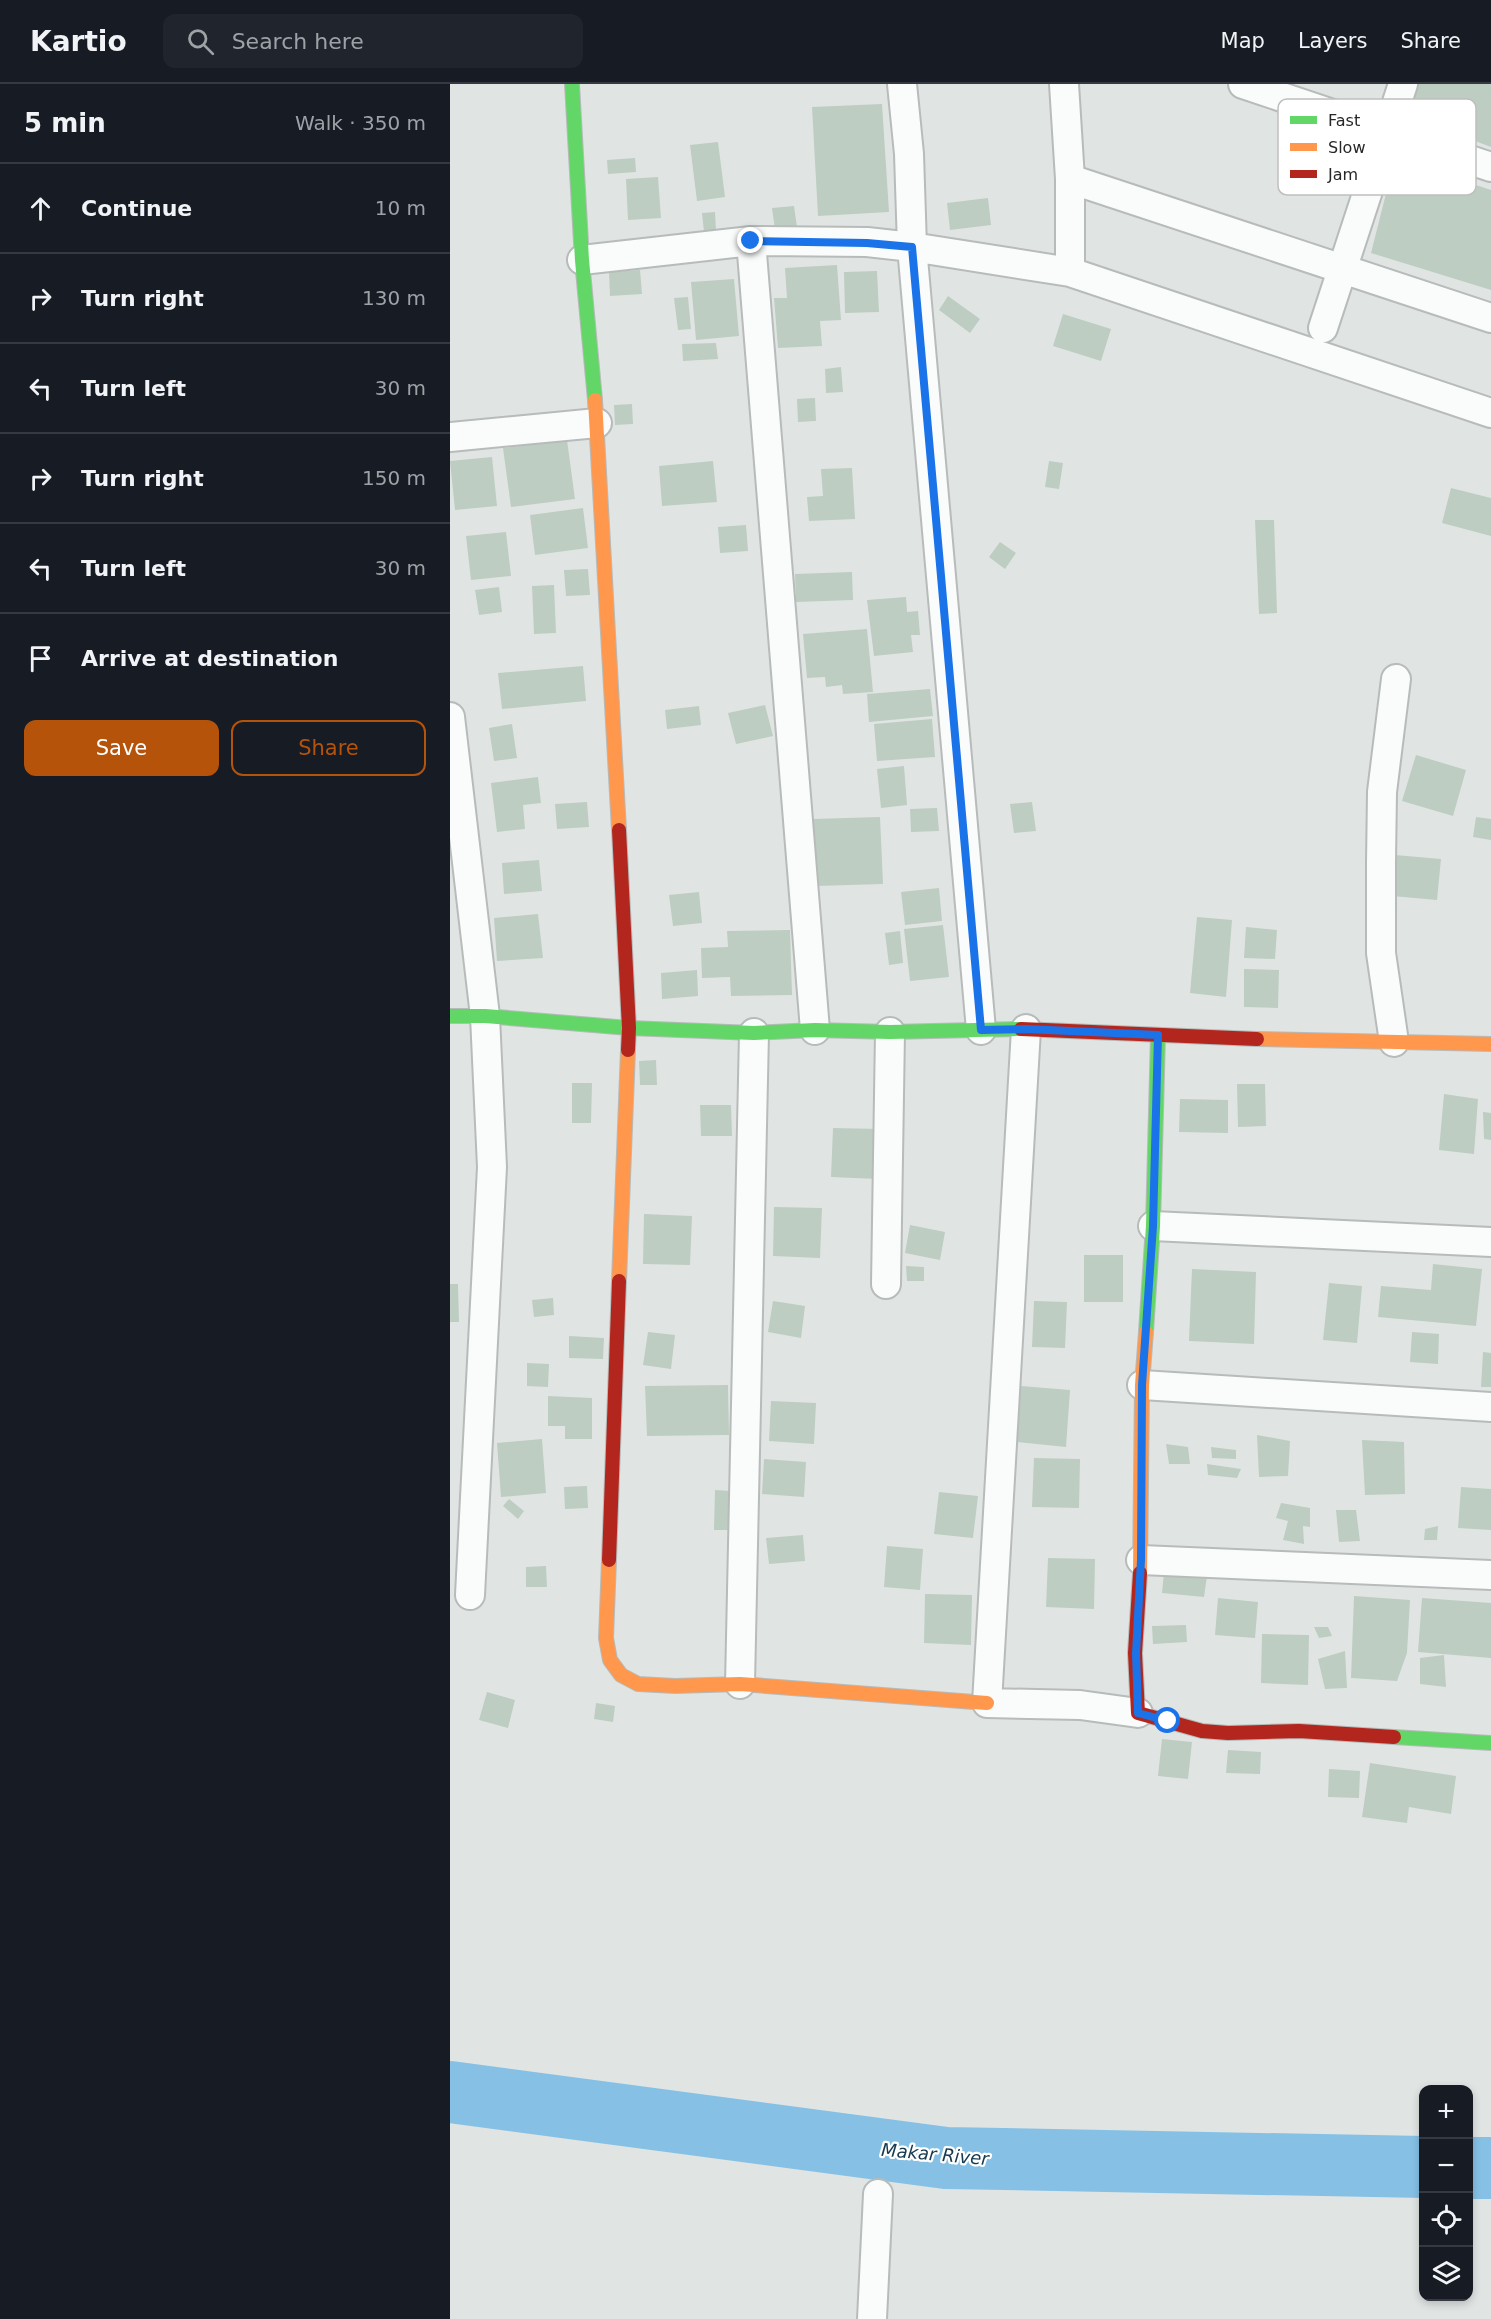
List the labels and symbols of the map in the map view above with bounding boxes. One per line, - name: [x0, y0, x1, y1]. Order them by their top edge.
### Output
- legend: [1278, 99, 1476, 195]
- text: Fast: [1328, 111, 1360, 130]
- text: Slow: [1328, 138, 1365, 157]
- text: Jam: [1327, 165, 1358, 184]
- route end: [737, 227, 763, 253]
- route start: [1154, 1707, 1180, 1733]
- water label: Makar River: [880, 2139, 991, 2169]

